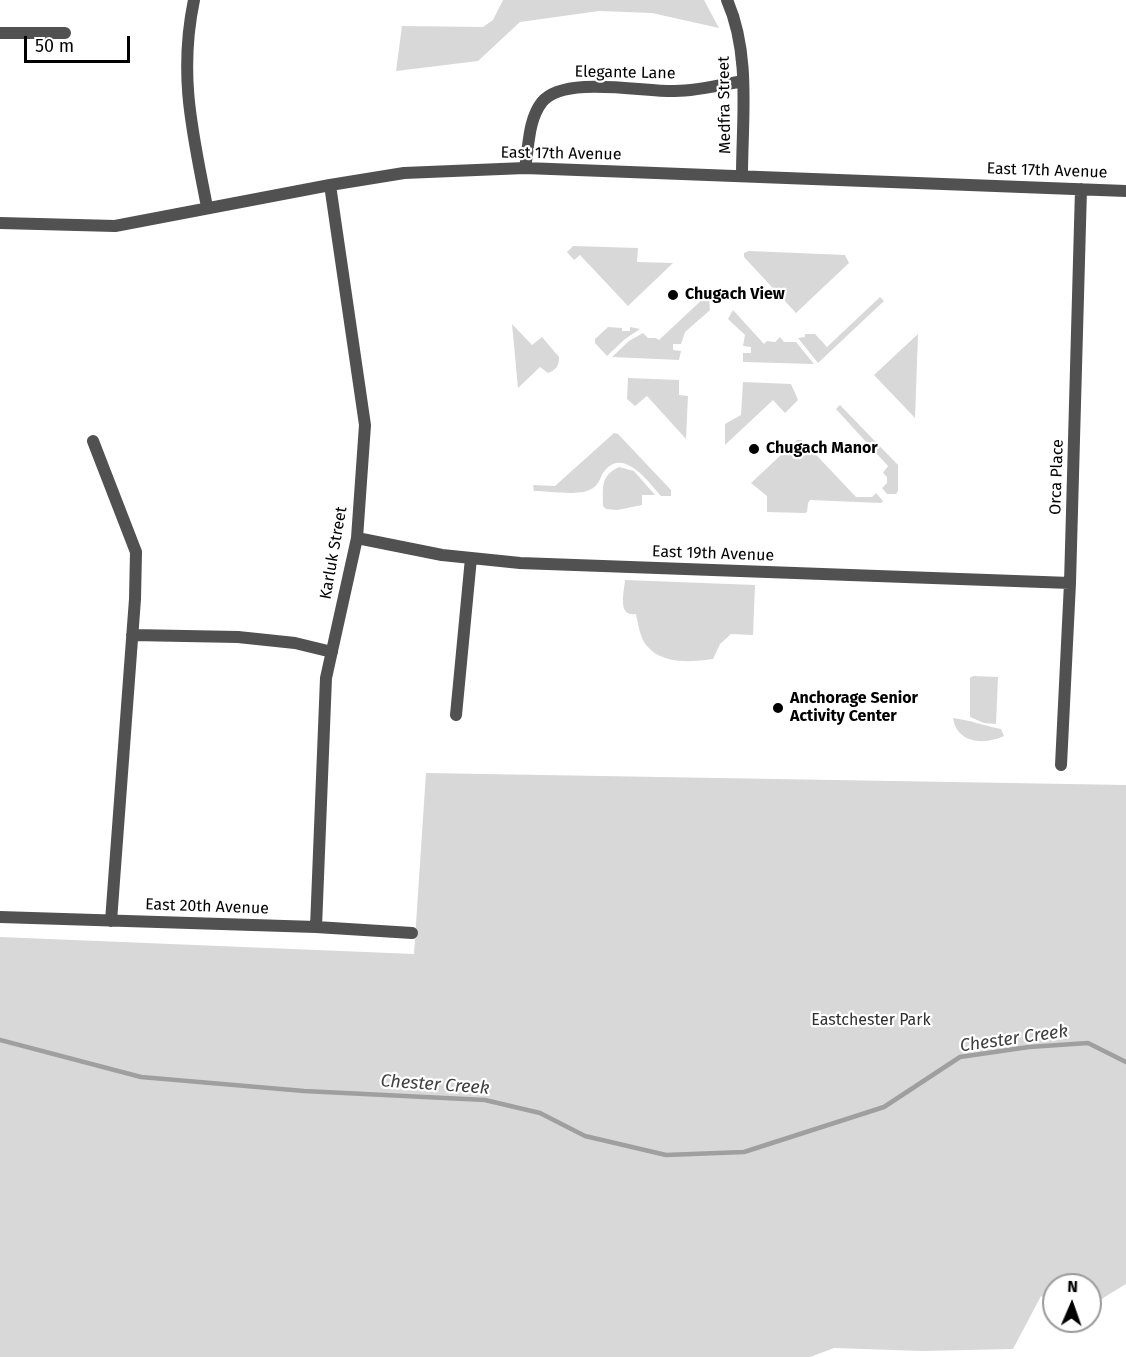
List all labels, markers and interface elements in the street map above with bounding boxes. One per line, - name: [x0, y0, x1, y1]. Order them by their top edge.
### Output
- scale bar: [27, 24, 134, 62]
- text: 50 m: [35, 35, 74, 57]
- street label: Medfra Street: [715, 56, 735, 154]
- street label: Elegante Lane: [574, 63, 676, 83]
- street label: East 17th Avenue: [500, 143, 622, 165]
- street label: East 17th Avenue: [986, 159, 1108, 183]
- place label: Chugach View: [685, 285, 785, 305]
- marker: Chugach View: [666, 288, 680, 302]
- place label: Chugach Manor: [766, 439, 878, 459]
- street label: Orca Place: [1046, 439, 1068, 515]
- marker: Chugach Manor: [747, 442, 761, 456]
- street label: Karluk Street: [316, 505, 352, 601]
- street label: East 19th Avenue: [652, 542, 774, 566]
- place label: Anchorage Senior Activity Center: [790, 689, 918, 727]
- marker: Anchorage Senior Activity Center: [771, 701, 785, 715]
- street label: East 20th Avenue: [145, 895, 269, 919]
- park label: Eastchester Park: [811, 1011, 931, 1031]
- water label: Chester Creek: [958, 1021, 1070, 1057]
- water label: Chester Creek: [380, 1070, 490, 1100]
- north arrow: [1042, 1273, 1102, 1333]
- text: N: [1067, 1277, 1078, 1296]

